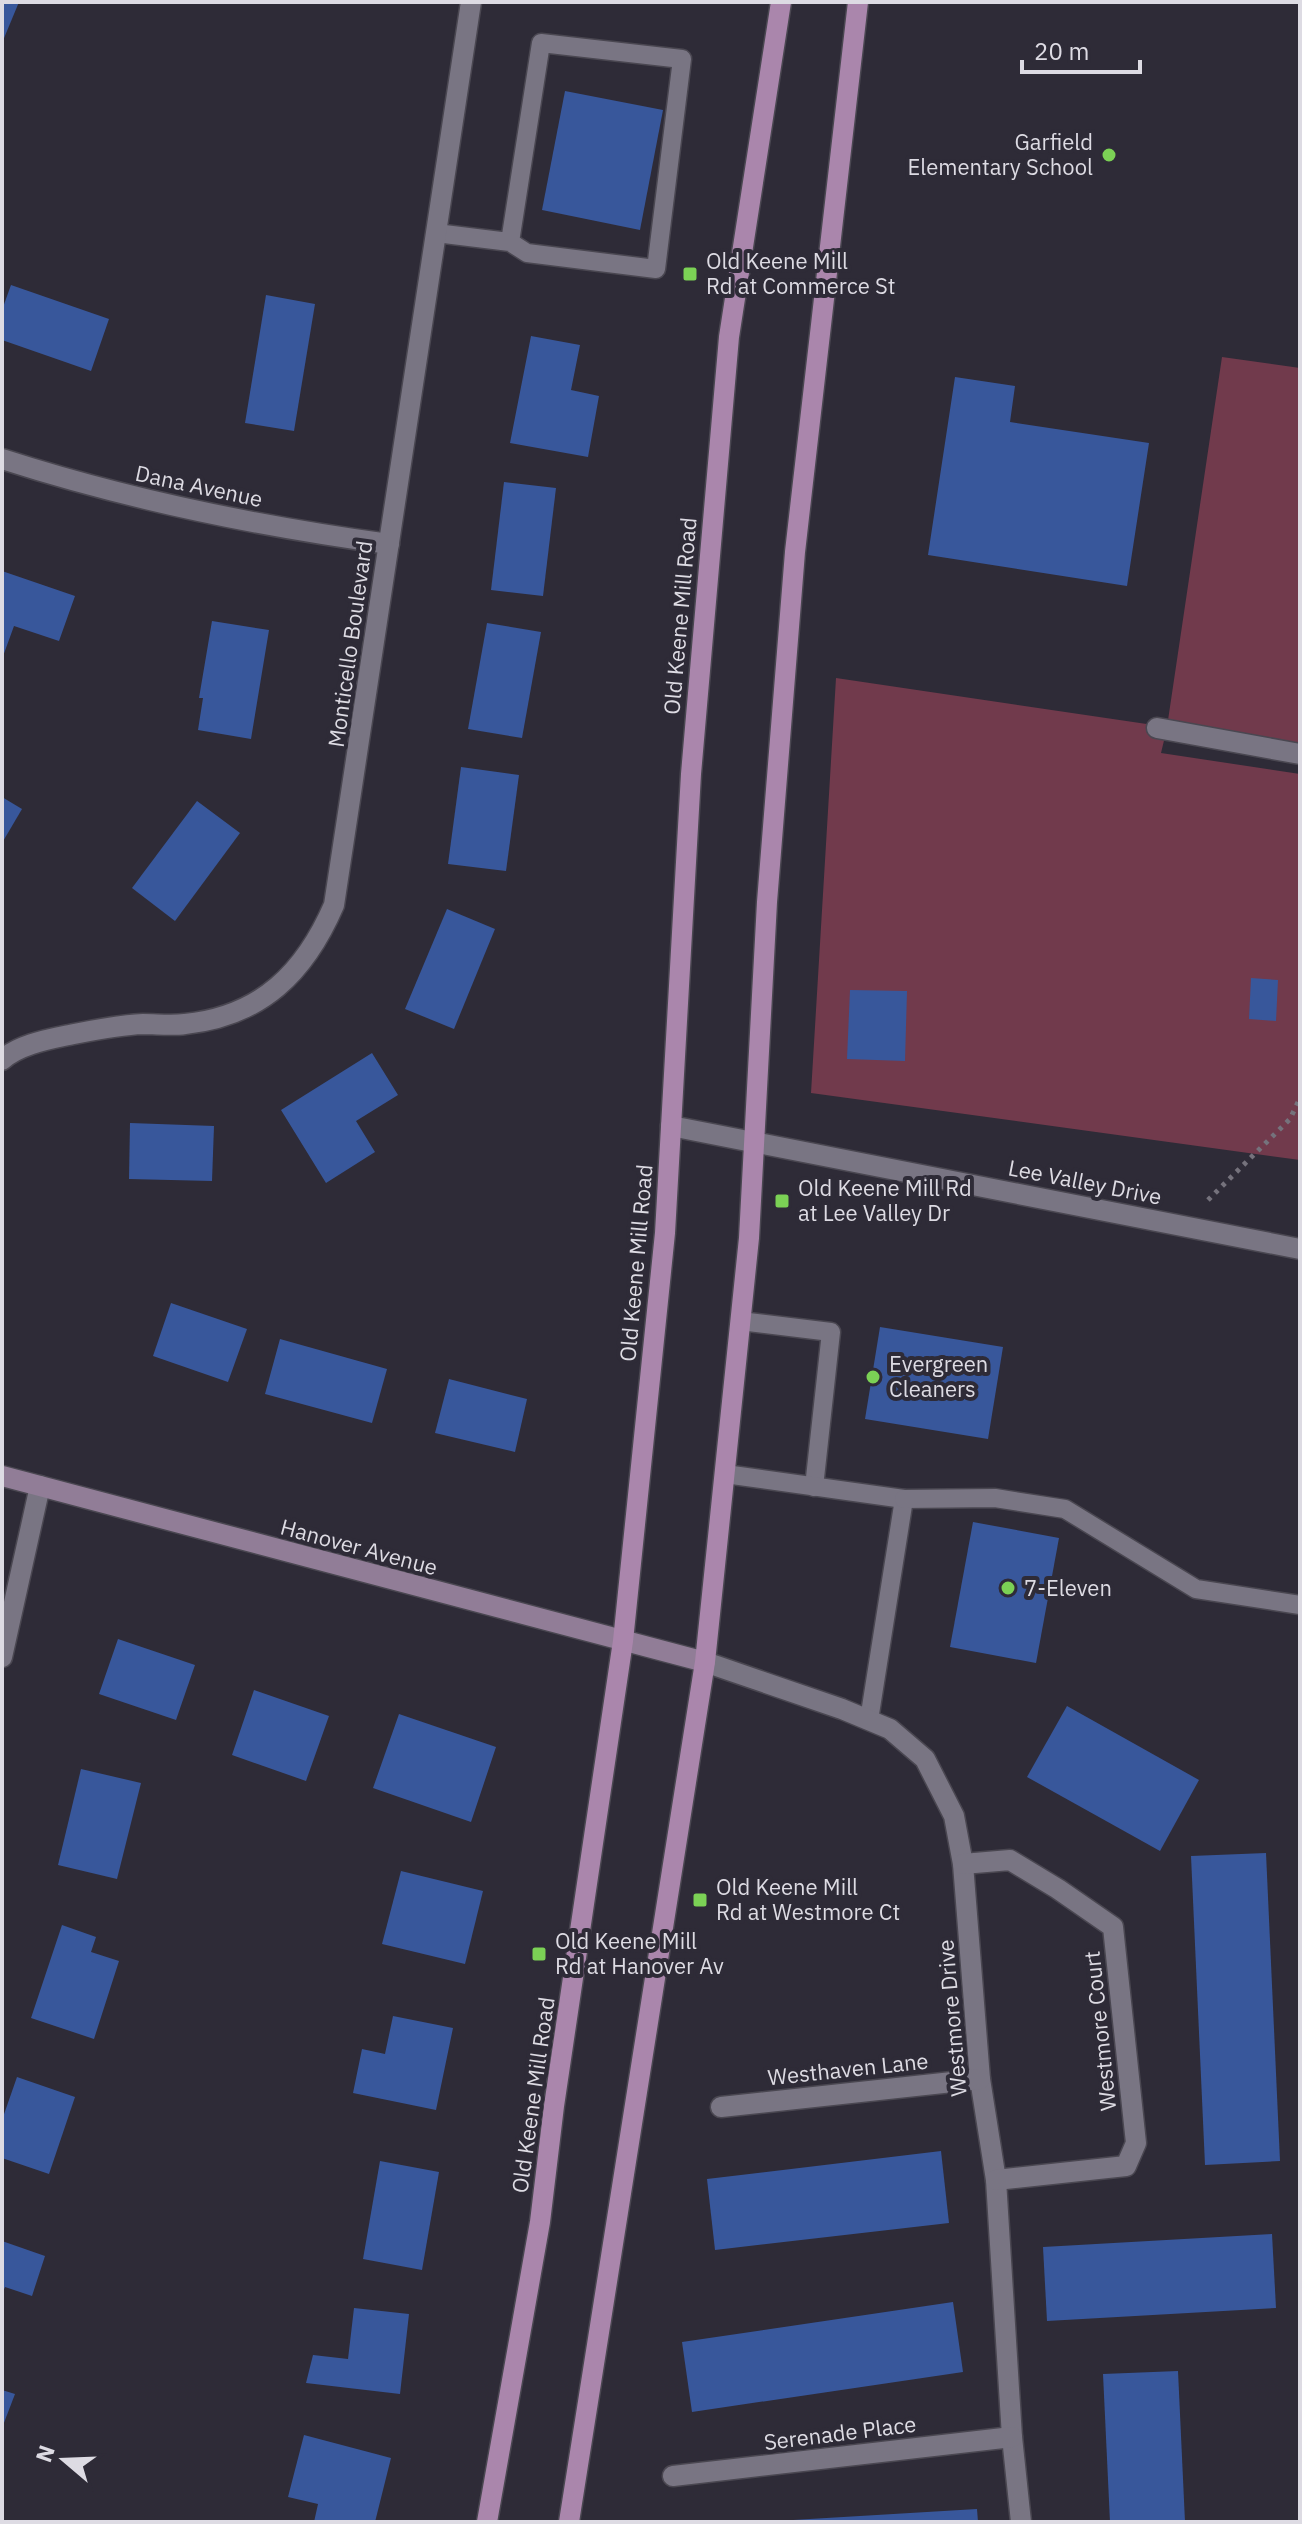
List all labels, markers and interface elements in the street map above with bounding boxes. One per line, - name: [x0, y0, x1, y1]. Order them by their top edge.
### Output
- scale bar: [1022, 24, 1140, 74]
- text: 20 m: [1034, 35, 1089, 67]
- place label: Garfield Elementary School: [907, 127, 1093, 181]
- marker: Garfield Elementary School: [1100, 146, 1118, 164]
- place label: Old Keene Mill Rd at Commerce St: [706, 246, 896, 300]
- marker: Old Keene Mill Rd at Commerce St: [681, 265, 699, 283]
- street label: Dana Avenue: [133, 458, 265, 513]
- street label: Old Keene Mill Road: [656, 516, 703, 716]
- street label: Monticello Boulevard: [321, 539, 378, 749]
- street label: Lee Valley Drive: [1006, 1152, 1164, 1211]
- street label: Old Keene Mill Road: [612, 1163, 659, 1363]
- place label: Old Keene Mill Rd at Lee Valley Dr: [798, 1173, 972, 1227]
- marker: Old Keene Mill Rd at Lee Valley Dr: [773, 1192, 791, 1210]
- place label: Evergreen Cleaners: [889, 1349, 988, 1403]
- marker: Evergreen Cleaners: [864, 1368, 882, 1386]
- street label: Hanover Avenue: [277, 1512, 441, 1581]
- place label: 7-Eleven: [1024, 1573, 1112, 1602]
- marker: 7-Eleven: [999, 1579, 1017, 1597]
- place label: Old Keene Mill Rd at Westmore Ct: [716, 1872, 900, 1926]
- marker: Old Keene Mill Rd at Westmore Ct: [691, 1891, 709, 1909]
- place label: Old Keene Mill Rd at Hanover Av: [555, 1926, 724, 1980]
- street label: Westmore Drive: [930, 1938, 973, 2098]
- marker: Old Keene Mill Rd at Hanover Av: [530, 1945, 548, 1963]
- street label: Westmore Court: [1077, 1950, 1122, 2113]
- street label: Old Keene Mill Road: [504, 1995, 561, 2195]
- street label: Westhaven Lane: [766, 2046, 930, 2091]
- street label: Serenade Place: [762, 2409, 918, 2456]
- north arrow: [24, 2420, 104, 2500]
- text: N: [28, 2441, 61, 2466]

